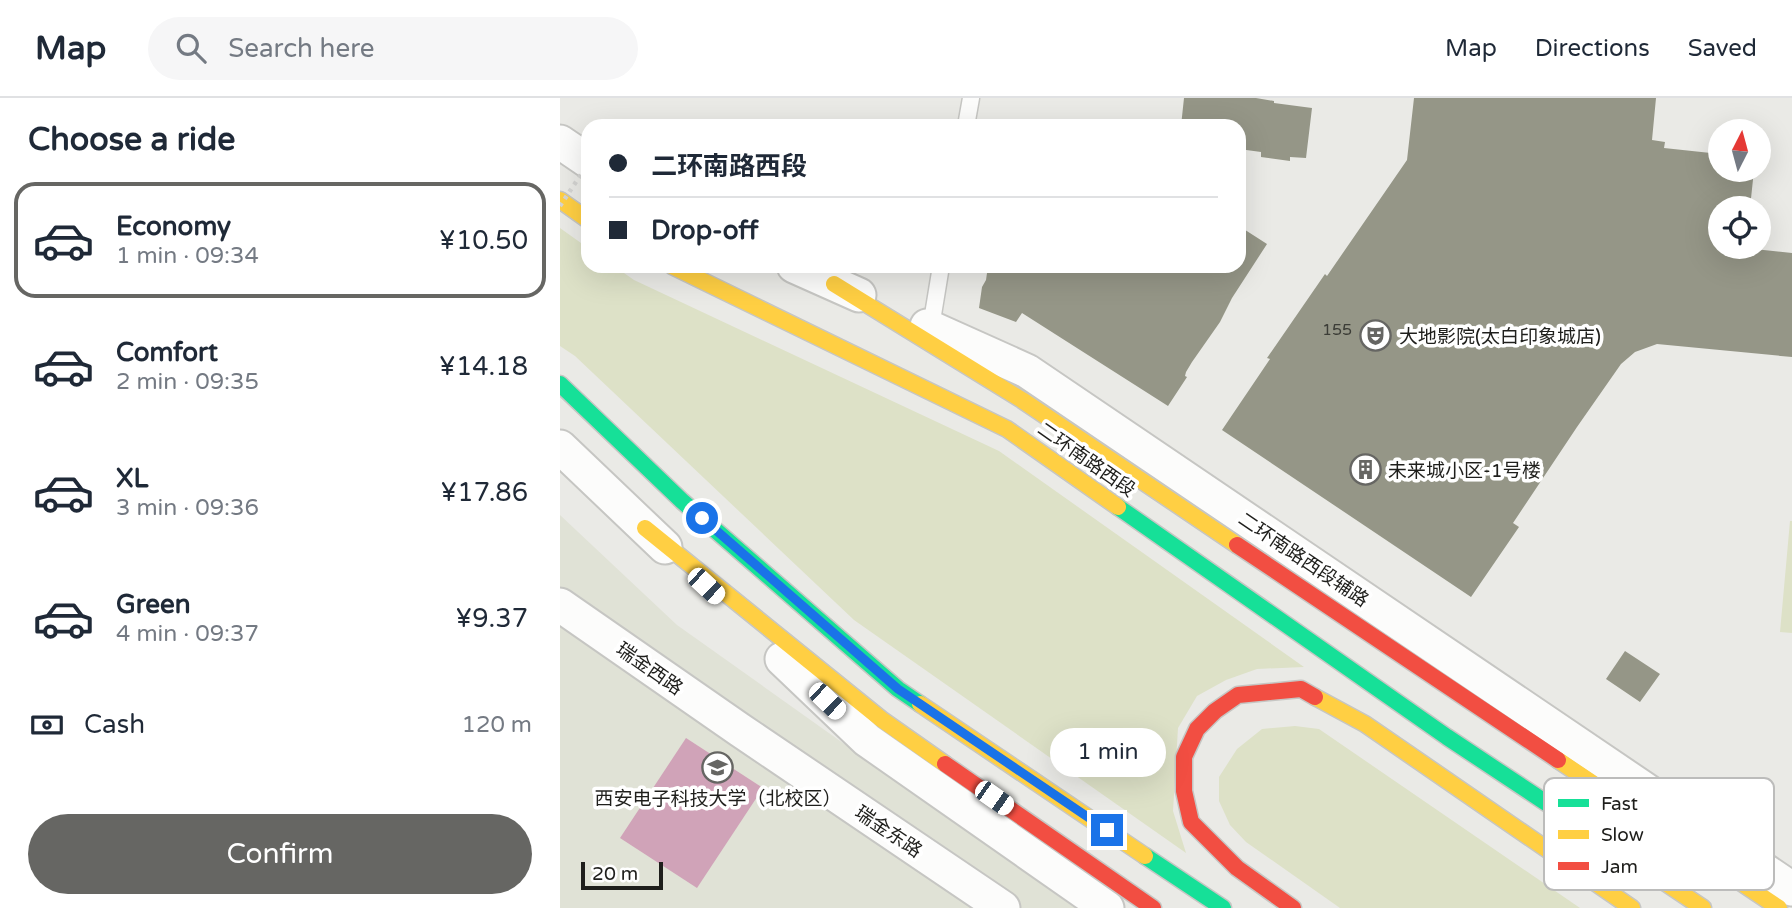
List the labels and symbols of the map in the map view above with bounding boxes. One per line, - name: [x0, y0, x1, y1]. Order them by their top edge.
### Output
- north arrow: [1708, 119, 1771, 182]
- theatre icon: 大地影院(太白印象城店): [1359, 319, 1393, 353]
- house number: 155: [1322, 320, 1352, 340]
- place label: 大地影院(太白印象城店): [1399, 326, 1601, 348]
- street label: 二环南路西段: [1033, 418, 1139, 502]
- building icon: 未来城小区-1号楼: [1348, 453, 1382, 487]
- place label: 未来城小区-1号楼: [1388, 460, 1541, 482]
- route start: [686, 502, 718, 534]
- street label: 二环南路西段辅路: [1234, 508, 1373, 611]
- car: [684, 564, 729, 608]
- street label: 瑞金西路: [612, 638, 687, 700]
- car: [805, 679, 850, 723]
- callout: 1 min: [1049, 728, 1165, 778]
- school or university icon: 西安电子科技大学（北校区）: [701, 750, 735, 784]
- car: [971, 777, 1018, 819]
- legend: [1544, 778, 1774, 890]
- place label: 西安电子科技大学（北校区）: [594, 788, 842, 810]
- text: Fast: [1601, 793, 1638, 815]
- street label: 瑞金东路: [851, 801, 926, 862]
- route end: [1091, 814, 1123, 846]
- text: Slow: [1601, 824, 1644, 846]
- text: Jam: [1601, 856, 1638, 878]
- scale bar: [581, 859, 663, 891]

